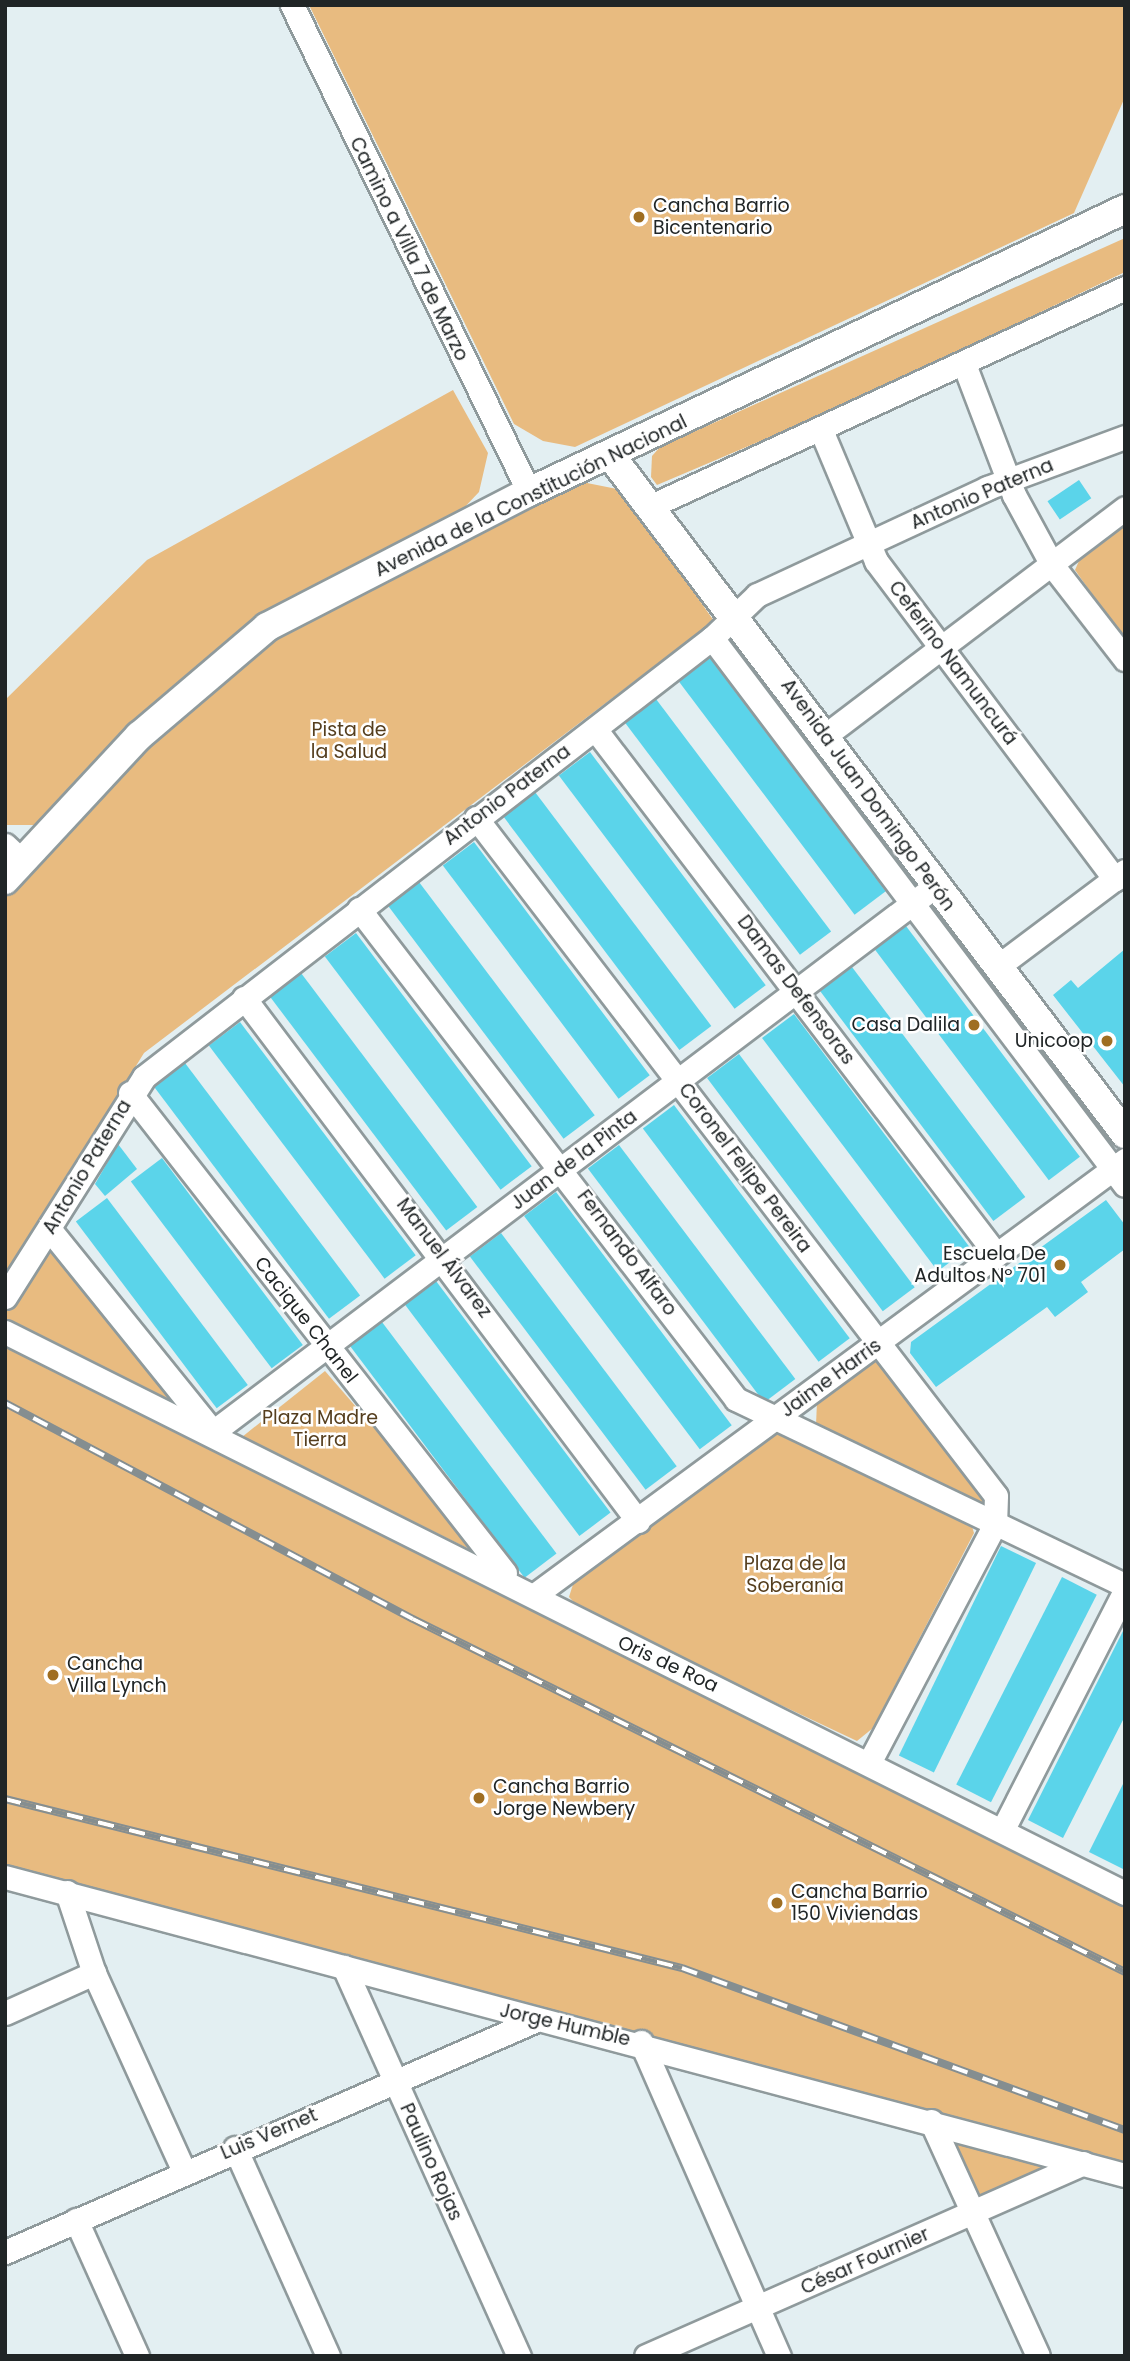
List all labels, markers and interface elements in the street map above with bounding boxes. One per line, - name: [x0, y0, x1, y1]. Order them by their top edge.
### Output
- street label: Camino a Villa 7 de Marzo: [345, 133, 473, 365]
- place label: Cancha Barrio Bicentenario: [653, 195, 790, 239]
- marker: Cancha Barrio Bicentenario: [631, 209, 647, 225]
- street label: Avenida de la Constitución Nacional: [371, 410, 691, 582]
- street label: Antonio Paterna: [907, 454, 1057, 534]
- street label: Ceferino Namuncurá: [884, 577, 1022, 749]
- street label: Avenida Juan Domingo Perón: [776, 674, 960, 916]
- park label: Pista de la Salud: [311, 719, 387, 763]
- street label: Antonio Paterna: [439, 740, 575, 850]
- street label: Damas Defensoras: [732, 911, 860, 1069]
- place label: Casa Dalila: [852, 1014, 960, 1036]
- marker: Casa Dalila: [966, 1017, 982, 1033]
- place label: Unicoop: [1015, 1030, 1093, 1052]
- marker: Unicoop: [1099, 1033, 1115, 1049]
- street label: Coronel Felipe Pereira: [674, 1079, 816, 1257]
- street label: Antonio Paterna: [38, 1096, 136, 1238]
- street label: Juan de la Pinta: [506, 1105, 642, 1215]
- street label: Fernando Alfaro: [572, 1186, 682, 1320]
- street label: Manuel Álvarez: [392, 1194, 496, 1322]
- place label: Escuela De Adultos Nº 701: [914, 1243, 1046, 1287]
- street label: Cacique Chanel: [250, 1252, 362, 1388]
- marker: Escuela De Adultos Nº 701: [1052, 1257, 1068, 1273]
- street label: Jaime Harris: [776, 1334, 886, 1422]
- park label: Plaza Madre Tierra: [262, 1407, 378, 1451]
- park label: Plaza de la Soberanía: [744, 1553, 846, 1597]
- street label: Oris de Roa: [614, 1631, 722, 1697]
- place label: Cancha Villa Lynch: [67, 1653, 167, 1697]
- marker: Cancha Villa Lynch: [45, 1667, 61, 1683]
- place label: Cancha Barrio Jorge Newbery: [493, 1776, 635, 1820]
- marker: Cancha Barrio Jorge Newbery: [471, 1790, 487, 1806]
- place label: Cancha Barrio 150 Viviendas: [791, 1881, 928, 1925]
- marker: Cancha Barrio 150 Viviendas: [769, 1895, 785, 1911]
- street label: Jorge Humble: [498, 1999, 632, 2051]
- street label: Paulino Rojas: [395, 2100, 467, 2224]
- street label: Luis Vernet: [217, 2103, 321, 2165]
- street label: César Fournier: [797, 2223, 933, 2299]

